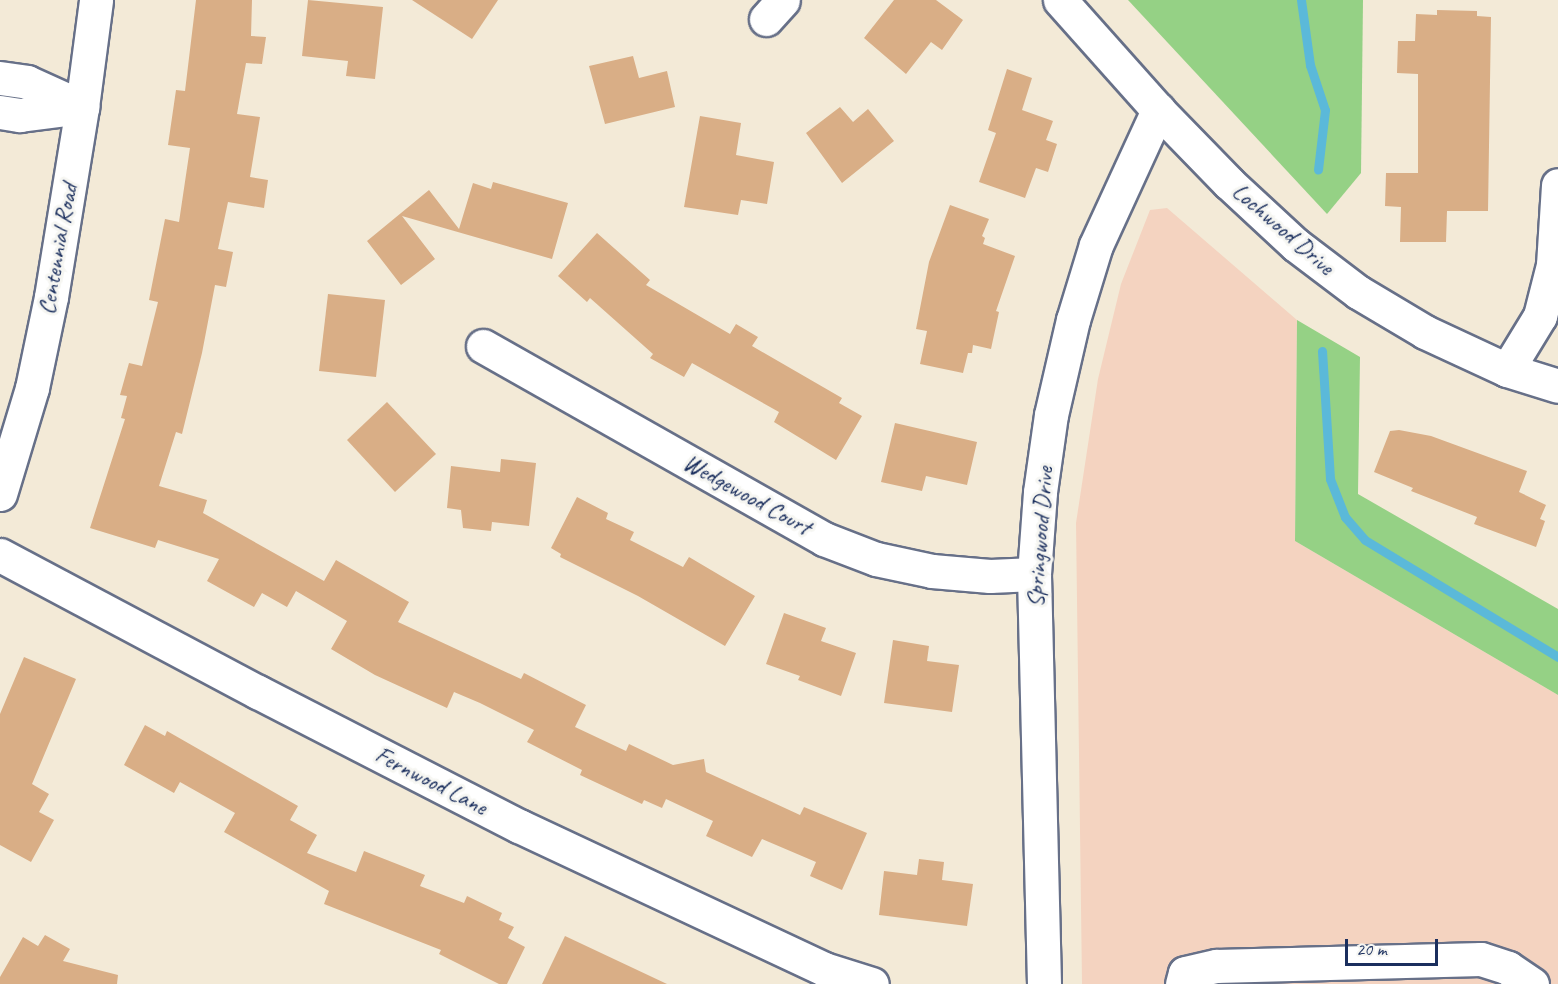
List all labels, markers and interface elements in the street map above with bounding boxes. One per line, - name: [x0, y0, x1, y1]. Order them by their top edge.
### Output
- street label: Lochwood Drive: [1226, 177, 1340, 281]
- street label: Centennial Road: [32, 181, 84, 317]
- street label: Wedgewood Court: [678, 448, 816, 542]
- street label: Springwood Drive: [1021, 466, 1059, 608]
- street label: Fernwood Lane: [370, 741, 492, 821]
- scale bar: [1348, 927, 1441, 965]
- text: 20 m: [1356, 938, 1387, 960]

